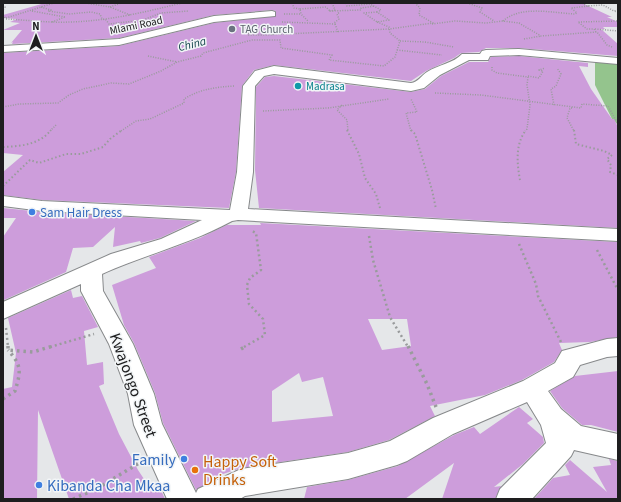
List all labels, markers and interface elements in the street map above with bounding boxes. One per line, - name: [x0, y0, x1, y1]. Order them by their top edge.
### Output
- street label: Mlami Road: [108, 13, 164, 38]
- north arrow: [16, 16, 56, 56]
- text: N: [32, 19, 40, 34]
- place label: TAG Church: [240, 22, 293, 37]
- marker: TAG Church: [227, 24, 237, 34]
- water label: China: [176, 33, 209, 56]
- place label: Madrasa: [306, 79, 345, 94]
- marker: Madrasa: [293, 81, 303, 91]
- place label: Sam Hair Dress: [40, 204, 122, 222]
- marker: Sam Hair Dress: [27, 207, 37, 217]
- street label: Kwajongo Street: [104, 330, 162, 441]
- place label: Family: [132, 449, 177, 471]
- place label: Happy Soft Drinks: [203, 451, 277, 491]
- marker: Family: [179, 454, 189, 464]
- marker: Happy Soft Drinks: [190, 465, 200, 475]
- place label: Kibanda Cha Mkaa: [47, 475, 170, 497]
- marker: Kibanda Cha Mkaa: [34, 480, 44, 490]

